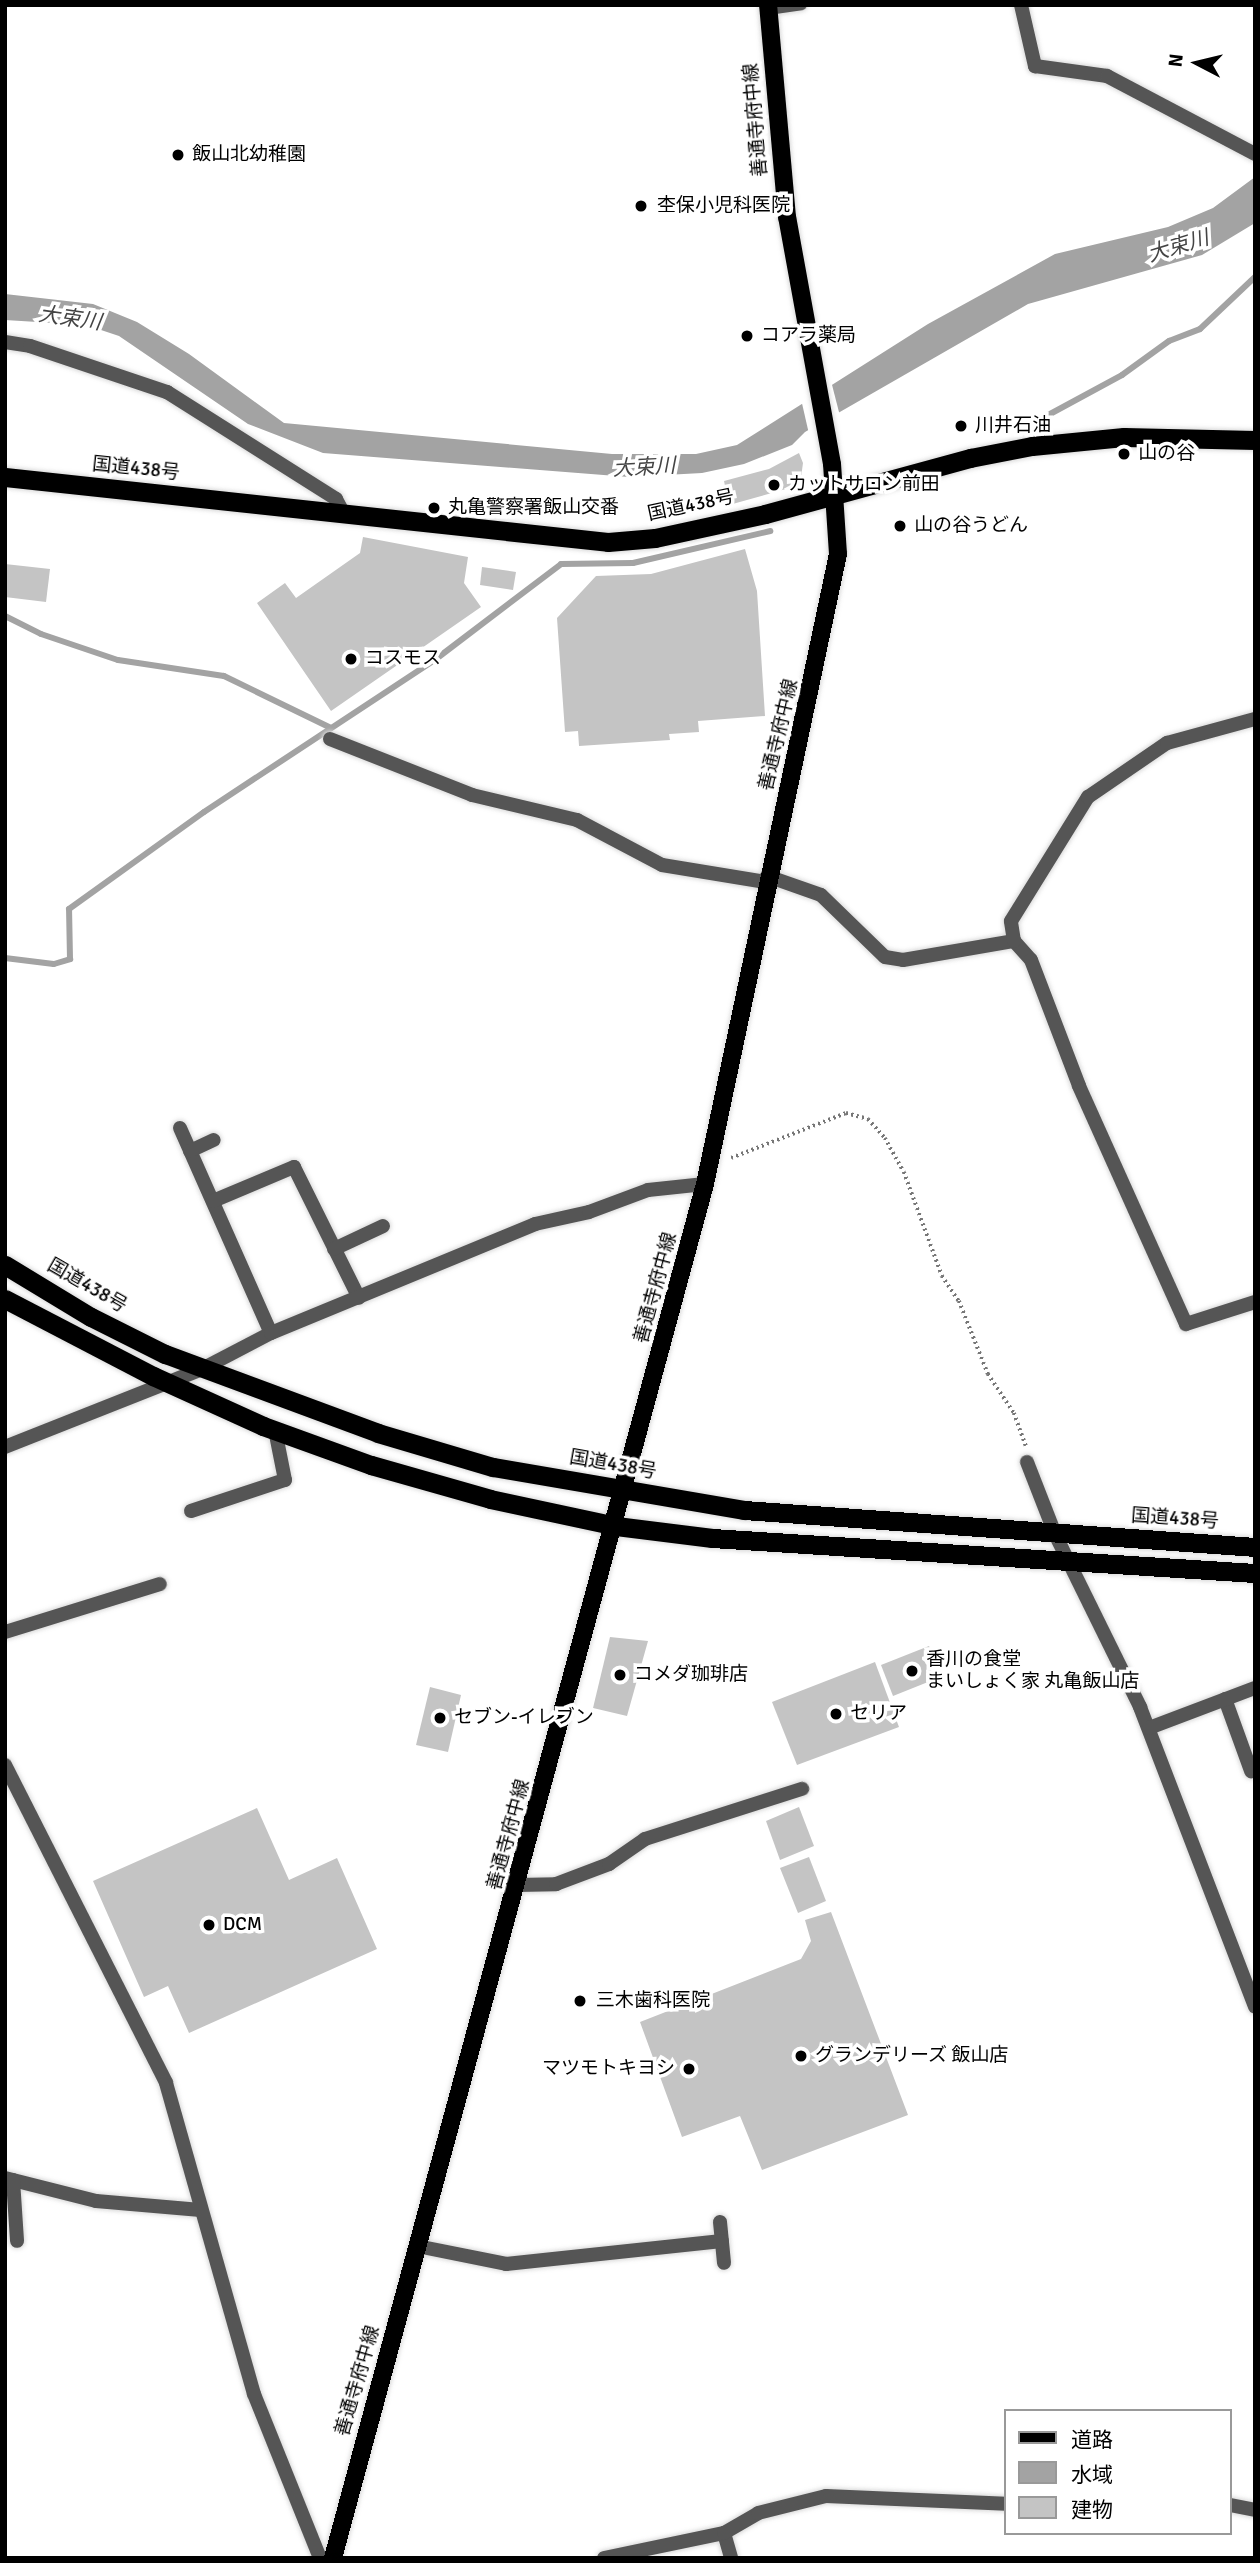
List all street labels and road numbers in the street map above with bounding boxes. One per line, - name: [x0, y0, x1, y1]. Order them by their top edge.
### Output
- street label: 善通寺府中線: [740, 62, 772, 178]
- street label: 国道438号: [91, 453, 181, 485]
- street label: 国道438号: [646, 486, 736, 526]
- street label: 善通寺府中線: [755, 677, 803, 793]
- street label: 善通寺府中線: [630, 1230, 682, 1346]
- street label: 国道438号: [43, 1254, 131, 1318]
- street label: 国道438号: [568, 1446, 658, 1484]
- street label: 国道438号: [1130, 1505, 1220, 1533]
- street label: 善通寺府中線: [483, 1777, 535, 1893]
- street label: 善通寺府中線: [331, 2323, 385, 2439]

